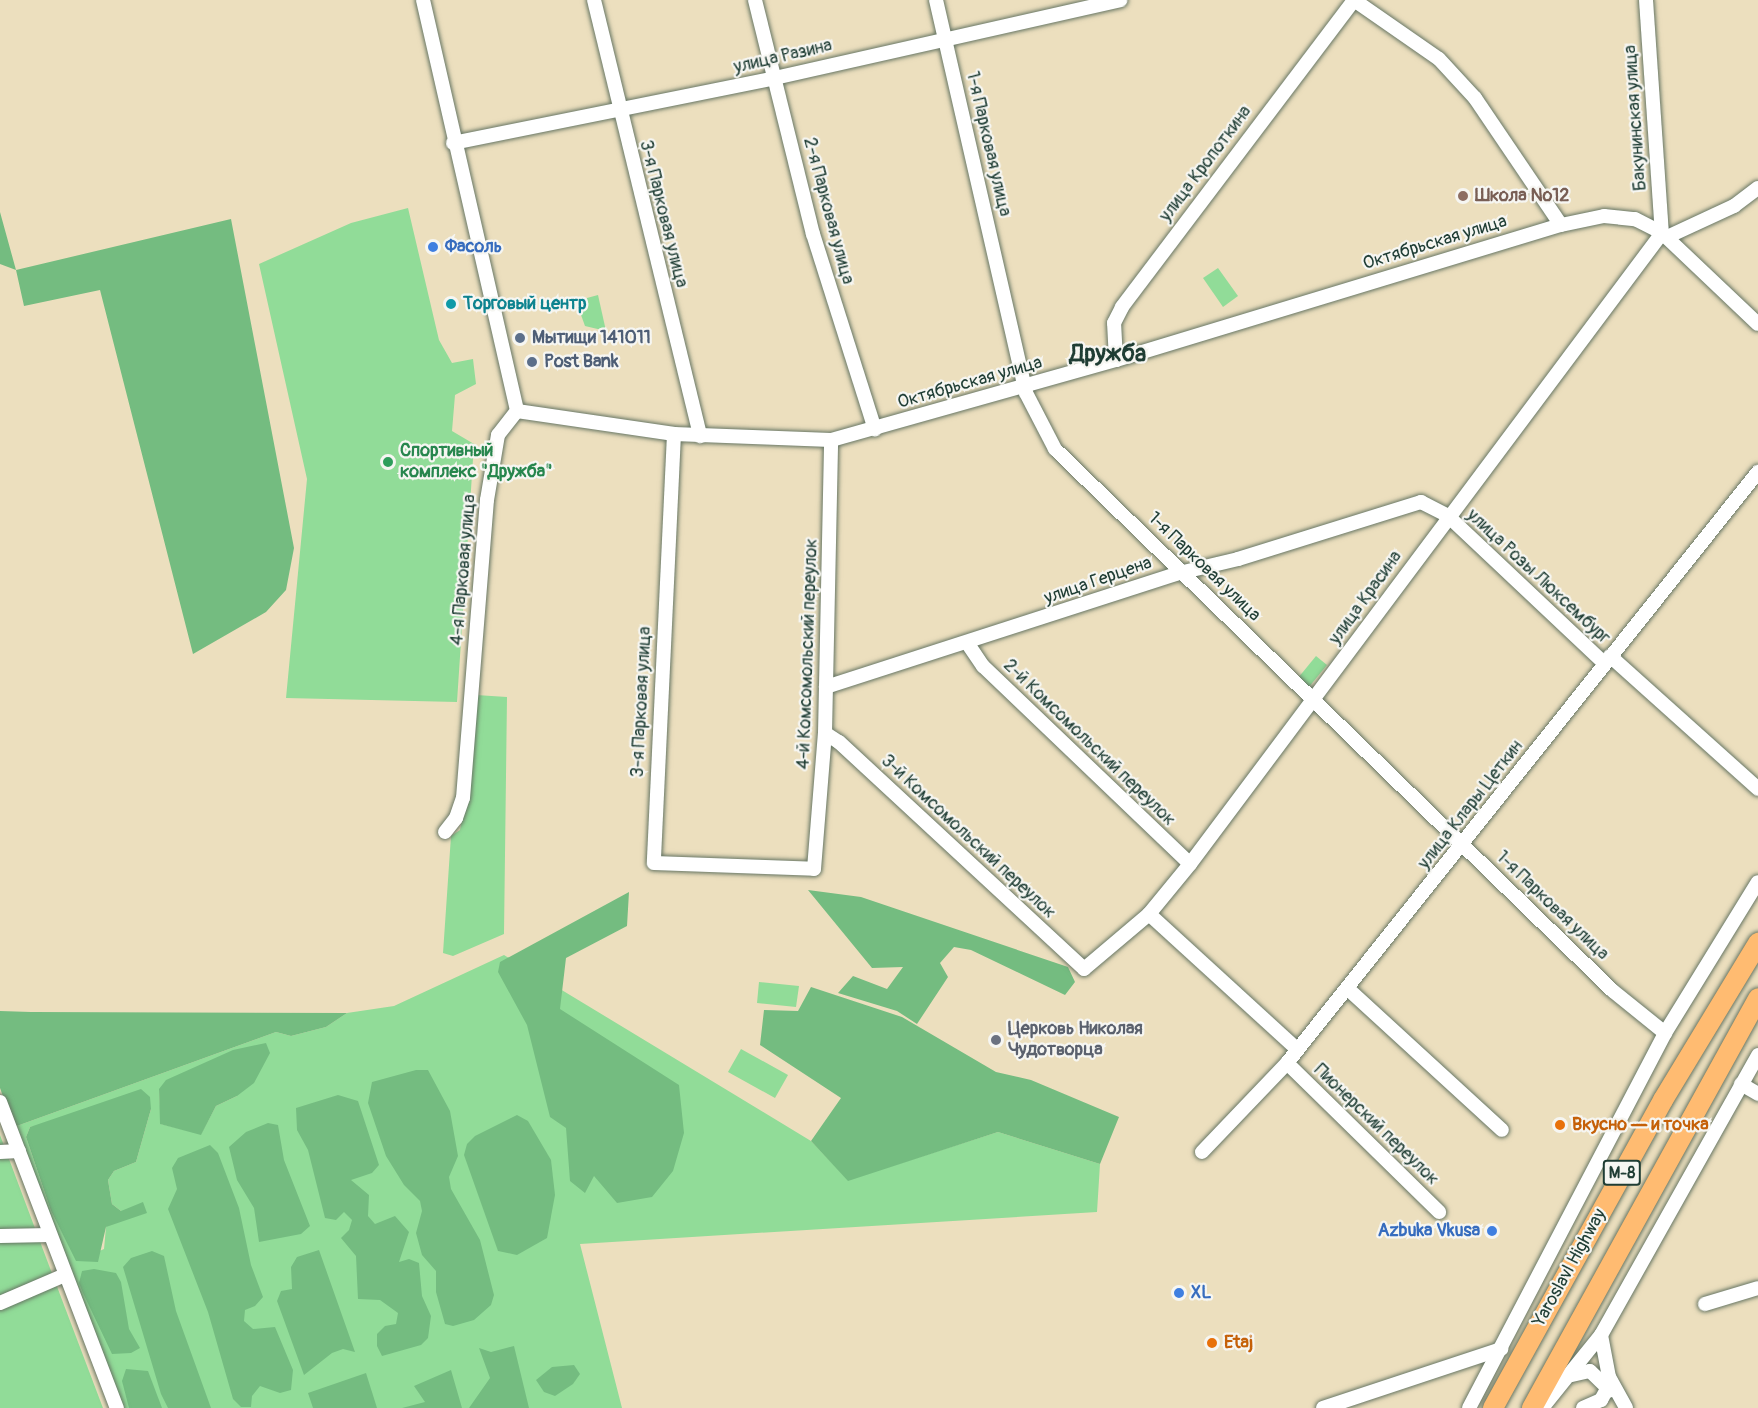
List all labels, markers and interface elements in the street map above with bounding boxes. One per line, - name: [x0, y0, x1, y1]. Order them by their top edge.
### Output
- street label: улица Разина: [732, 35, 834, 79]
- street label: Бакунинская улица: [1620, 44, 1652, 192]
- street label: 1-я Парковая улица: [961, 69, 1015, 219]
- street label: улица Кропоткина: [1155, 102, 1257, 226]
- street label: 2-я Парковая улица: [798, 135, 858, 287]
- street label: 3-я Парковая улица: [634, 138, 692, 290]
- place label: Школа №12: [1475, 185, 1569, 207]
- marker: Школа №12: [1456, 189, 1470, 203]
- street label: Октябрьская улица: [1360, 211, 1510, 275]
- place label: Фасоль: [445, 236, 502, 258]
- marker: Фасоль: [426, 240, 440, 254]
- place label: Торговый центр: [463, 293, 587, 315]
- marker: Торговый центр: [444, 297, 458, 311]
- place label: Мытищи 141011: [532, 327, 651, 349]
- marker: Мытищи 141011: [513, 331, 527, 345]
- district label: Дружба: [1070, 340, 1146, 368]
- place label: Post Bank: [544, 351, 619, 373]
- street label: Октябрьская улица: [895, 352, 1045, 414]
- marker: Post Bank: [525, 355, 539, 369]
- place label: Спортивный комплекс "Дружба": [400, 441, 552, 484]
- marker: Спортивный комплекс "Дружба": [381, 455, 395, 469]
- street label: 4-я Парковая улица: [447, 494, 481, 646]
- street label: улица Розы Люксембург: [1462, 505, 1614, 649]
- street label: 1-я Парковая улица: [1143, 508, 1265, 626]
- street label: 4-й Комсомольский переулок: [793, 538, 823, 770]
- street label: улица Красина: [1325, 547, 1407, 649]
- street label: улица Герцена: [1041, 553, 1155, 609]
- street label: 3-я Парковая улица: [627, 626, 657, 778]
- street label: 2-й Комсомольский переулок: [999, 655, 1179, 831]
- street label: улица Клары Цеткин: [1414, 736, 1528, 874]
- street label: 3-й Комсомольский переулок: [876, 750, 1060, 924]
- street label: 1-я Парковая улица: [1491, 847, 1613, 965]
- place label: Церковь Николая Чудотворца: [1008, 1019, 1143, 1062]
- marker: Церковь Николая Чудотворца: [989, 1033, 1003, 1047]
- street label: Пионерский переулок: [1309, 1060, 1443, 1190]
- place label: Вкусно — и точка: [1572, 1114, 1709, 1136]
- marker: Вкусно — и точка: [1553, 1118, 1567, 1132]
- road number: М-8: [1602, 1160, 1642, 1186]
- street label: Yaroslavl Highway: [1529, 1205, 1611, 1331]
- place label: Azbuka Vkusa: [1378, 1220, 1480, 1242]
- marker: Azbuka Vkusa: [1485, 1224, 1499, 1238]
- place label: XL: [1191, 1282, 1211, 1304]
- marker: XL: [1172, 1286, 1186, 1300]
- place label: Etaj: [1224, 1332, 1253, 1354]
- marker: Etaj: [1205, 1336, 1219, 1350]

